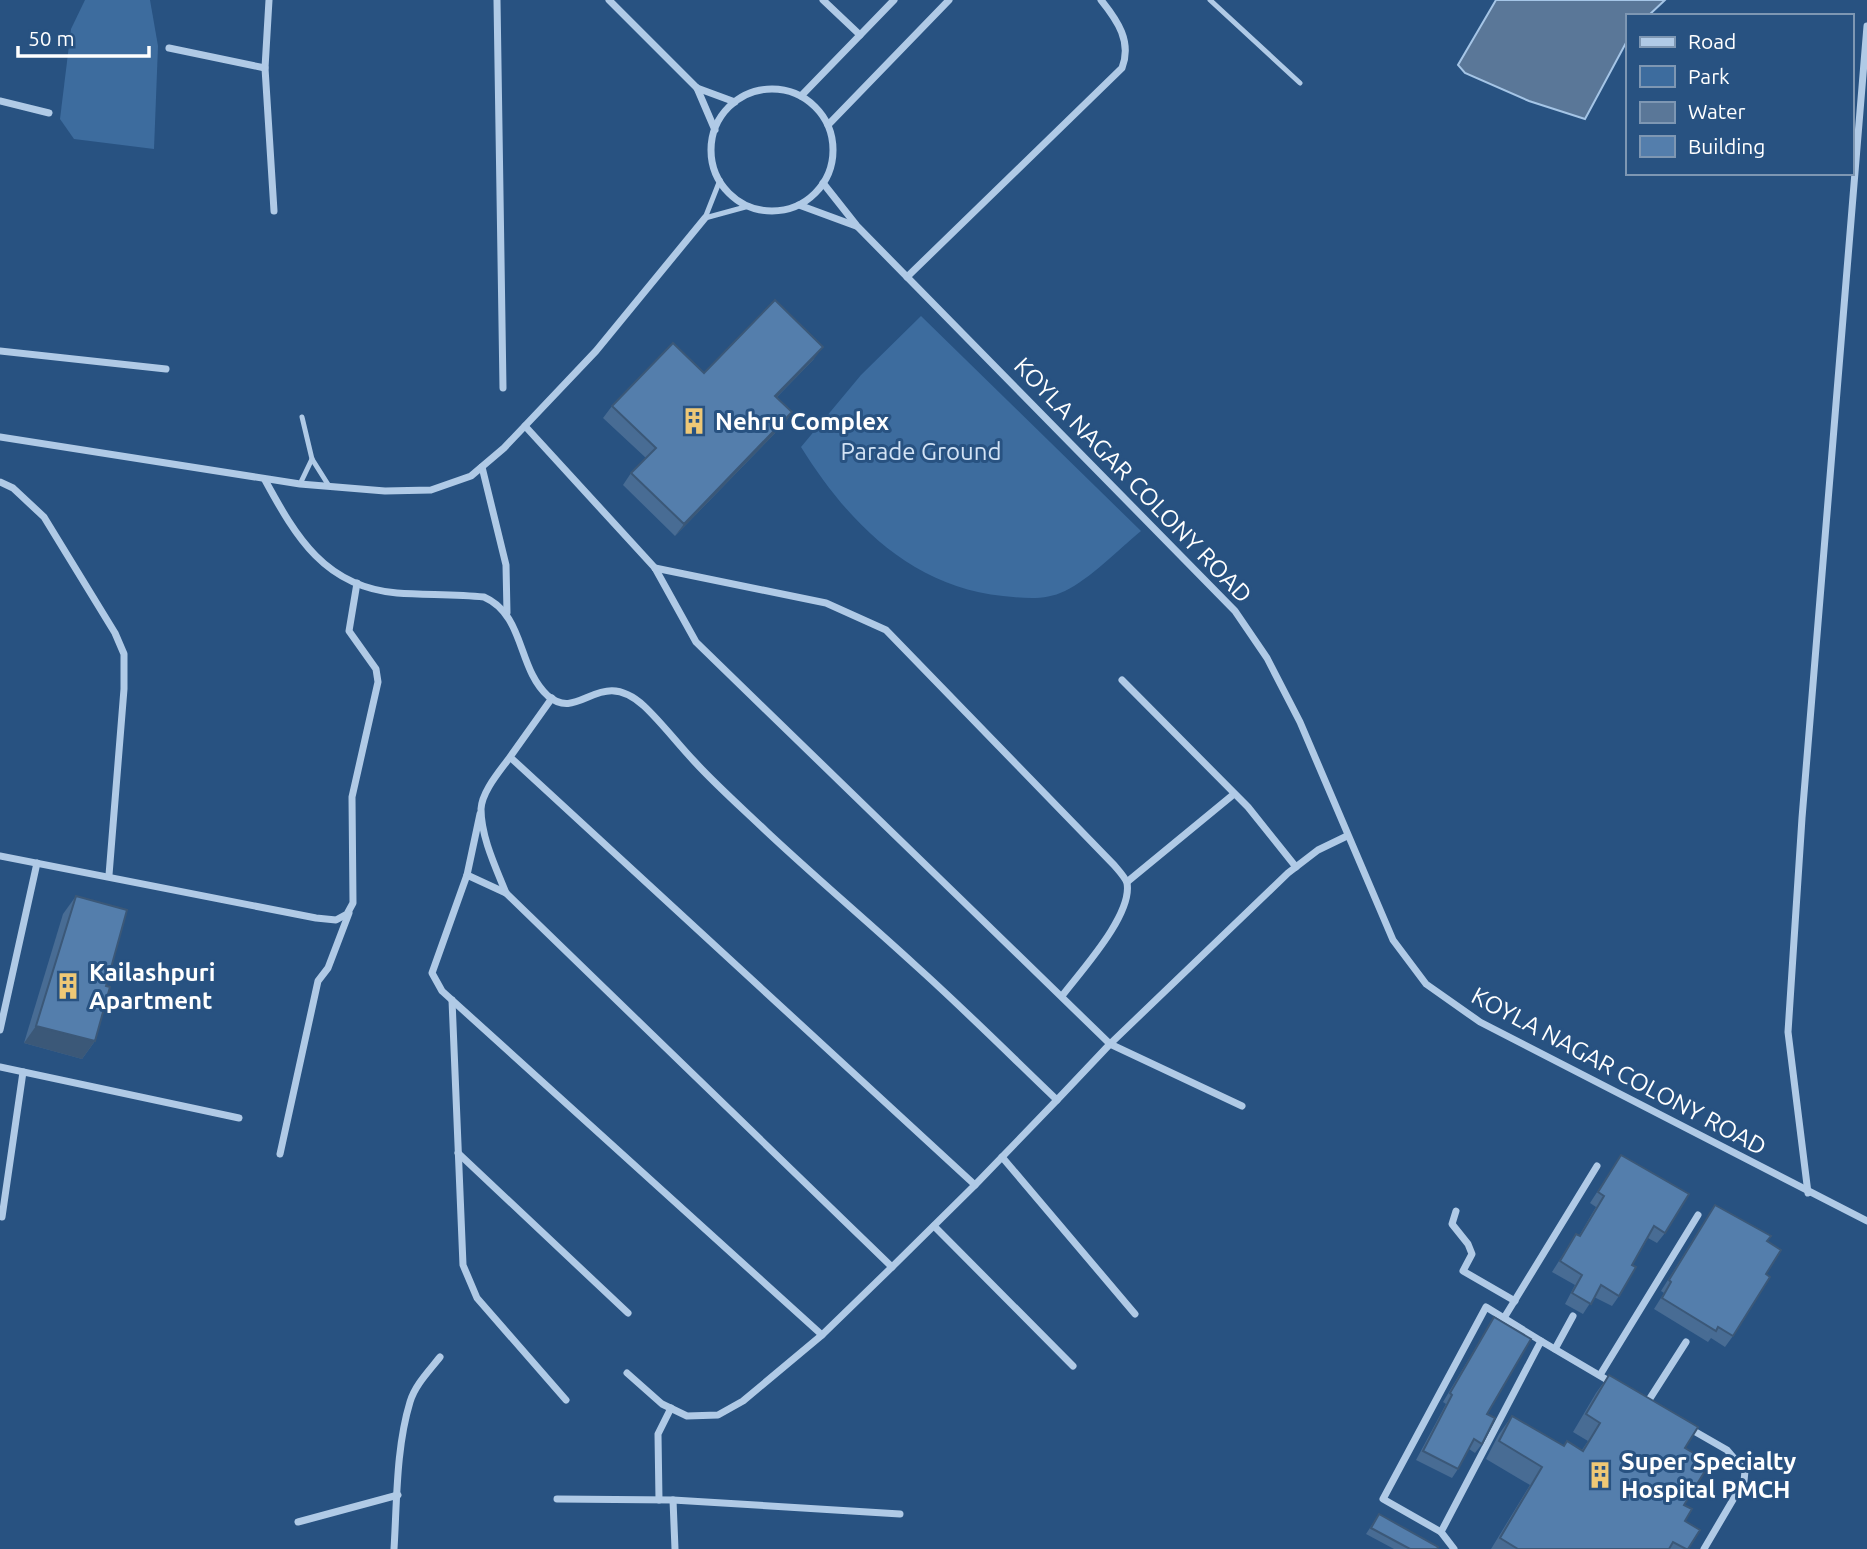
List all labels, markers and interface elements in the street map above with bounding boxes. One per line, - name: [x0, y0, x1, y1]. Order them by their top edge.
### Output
- scale bar: [18, 14, 149, 58]
- legend: [1626, 14, 1853, 175]
- text: 50 m: [28, 26, 75, 50]
- text: Road: [1688, 29, 1736, 53]
- text: Park: [1688, 64, 1730, 88]
- text: Water: [1688, 99, 1746, 123]
- text: Building: [1688, 134, 1765, 158]
- street label: KOYLA NAGAR COLONY ROAD: [1009, 352, 1257, 608]
- building icon: Nehru Complex: [679, 406, 709, 436]
- place label: Nehru Complex: [715, 408, 889, 435]
- park label: Parade Ground: [840, 438, 1002, 465]
- place label: Kailashpuri Apartment: [89, 959, 215, 1014]
- building icon: Kailashpuri Apartment: [53, 971, 83, 1001]
- street label: KOYLA NAGAR COLONY ROAD: [1467, 982, 1771, 1160]
- place label: Super Specialty Hospital PMCH: [1621, 1448, 1797, 1503]
- building icon: Super Specialty Hospital PMCH: [1585, 1460, 1615, 1490]

